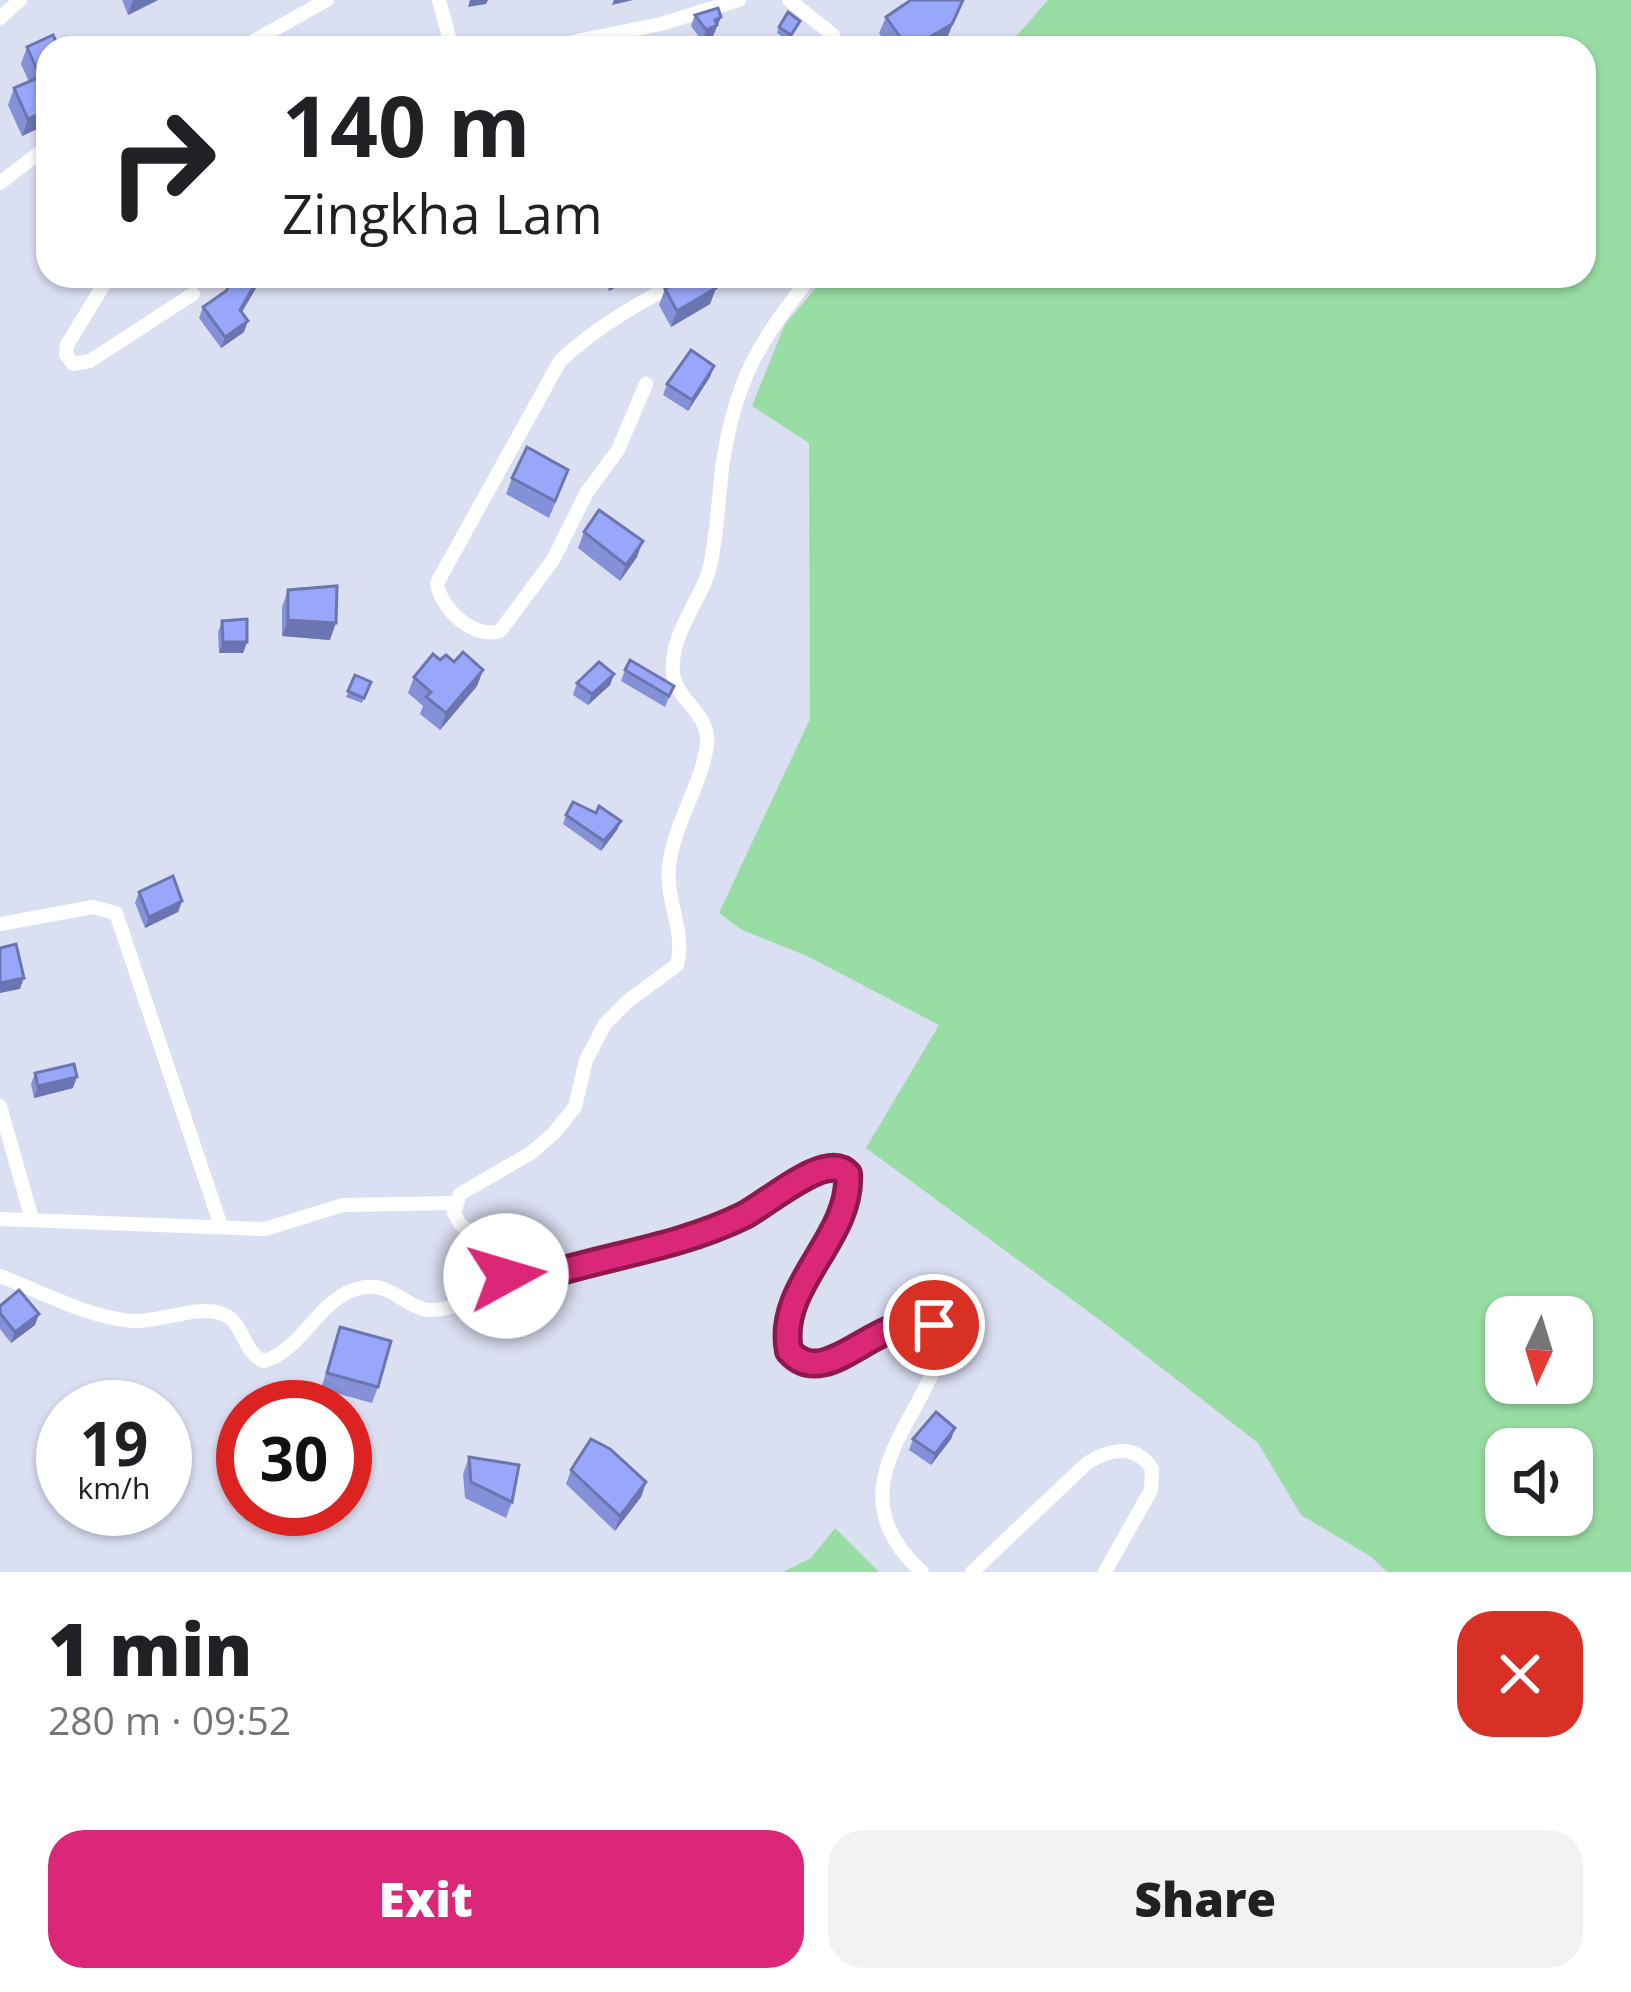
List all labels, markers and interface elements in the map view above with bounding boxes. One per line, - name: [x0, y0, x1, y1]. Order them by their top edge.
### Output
- text: 140 m: [282, 67, 530, 182]
- icon: right: [84, 84, 240, 240]
- text: Zingkha Lam: [282, 176, 603, 250]
- position arrow: [443, 1213, 569, 1339]
- pin: [883, 1274, 985, 1376]
- icon: arrive: [901, 1292, 967, 1358]
- north arrow: [1485, 1296, 1593, 1404]
- map controls: [1485, 1296, 1593, 1536]
- speed limit sign: 30: [216, 1380, 372, 1536]
- text: 19: [80, 1402, 148, 1484]
- button: sound: [1485, 1428, 1593, 1536]
- text: km/h: [78, 1467, 150, 1508]
- text: 1 min: [48, 1599, 253, 1697]
- button: close: [1457, 1611, 1583, 1737]
- text: 280 m · 09:52: [48, 1693, 291, 1746]
- button: Exit: [48, 1830, 804, 1968]
- button: Share: [828, 1830, 1583, 1968]

